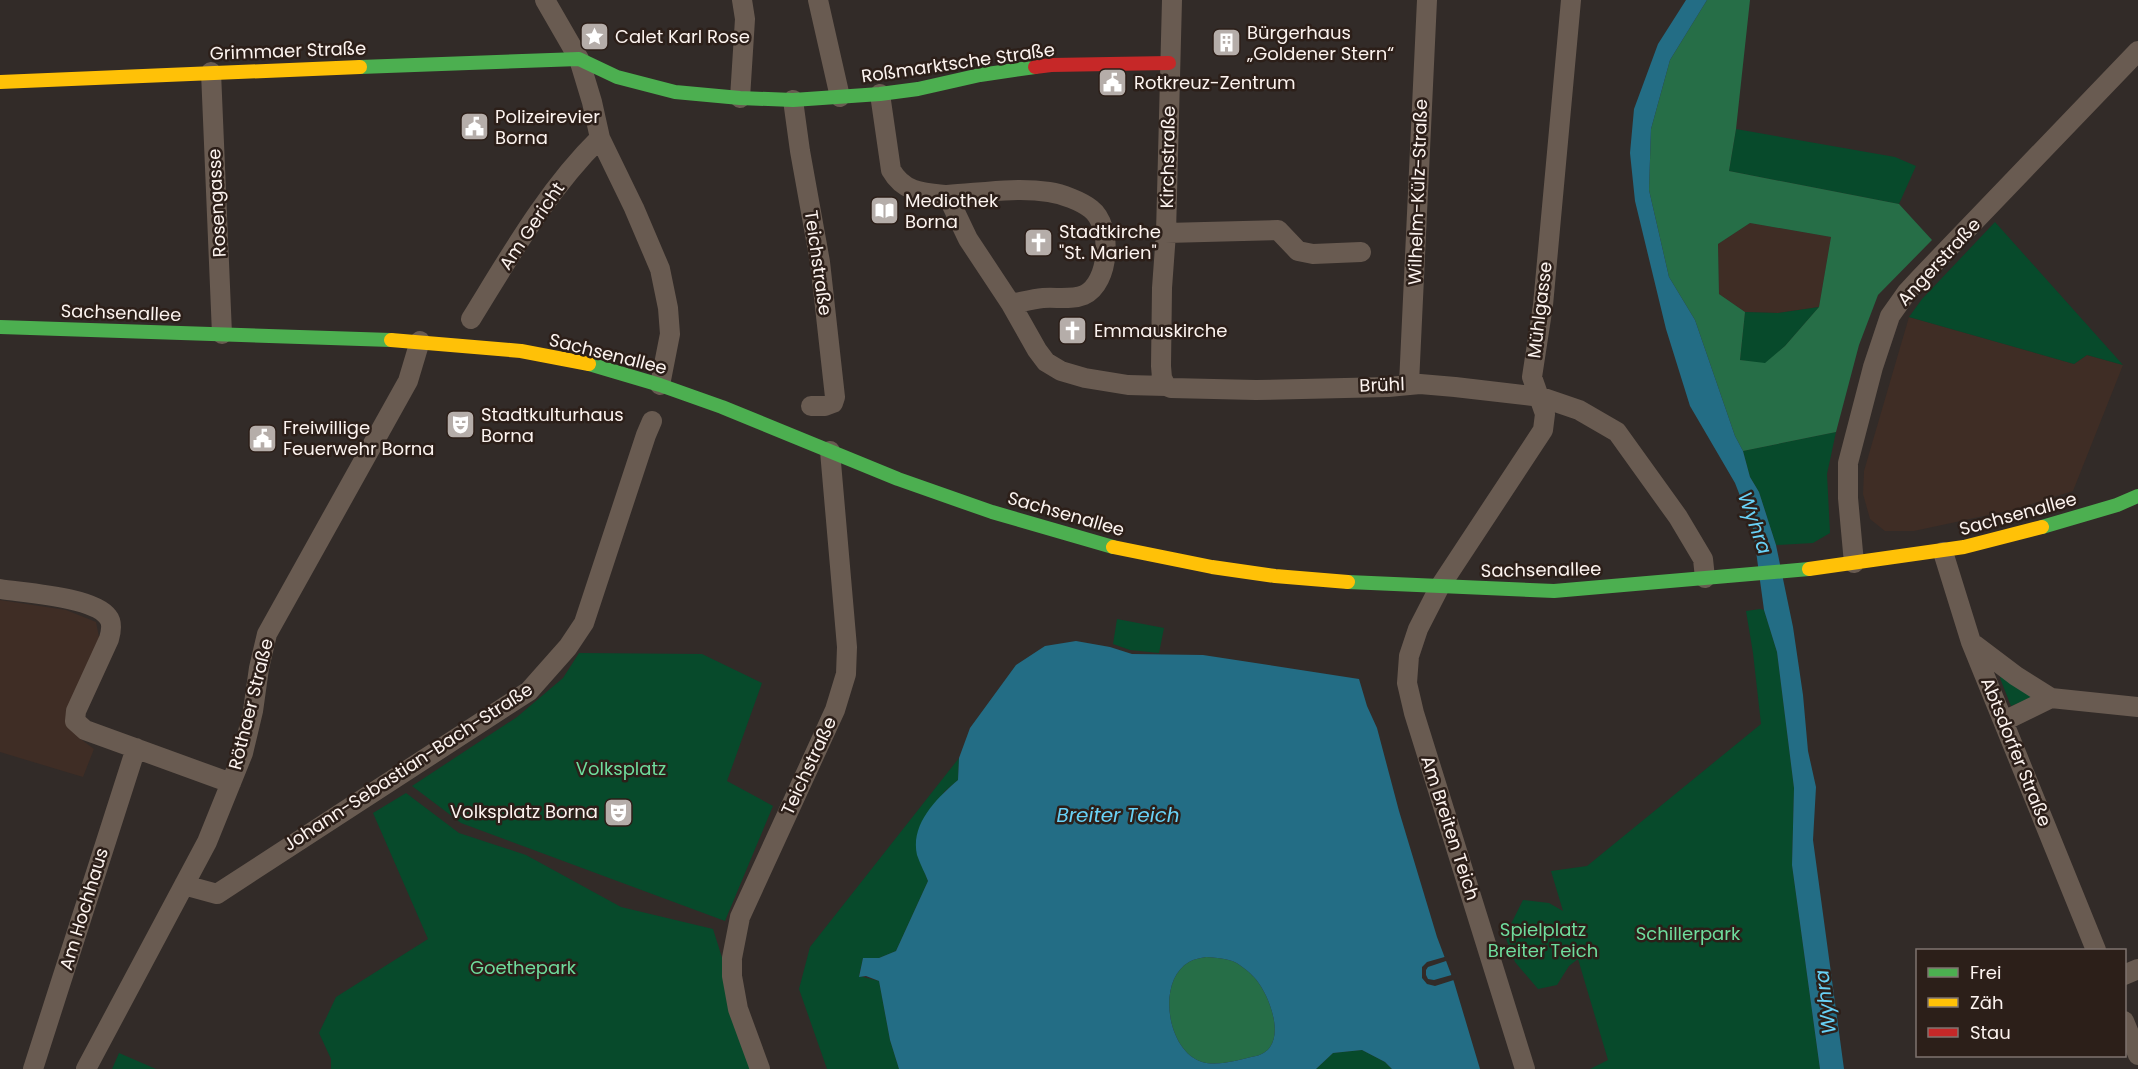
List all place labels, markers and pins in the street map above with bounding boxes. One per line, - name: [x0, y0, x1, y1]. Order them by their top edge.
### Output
- place label: Bürgerhaus „Goldener Stern“: [1246, 20, 1394, 66]
- place icon: Calet Karl Rose: [578, 21, 610, 53]
- place label: Calet Karl Rose: [615, 24, 750, 49]
- building icon: Bürgerhaus „Goldener Stern“: [1210, 27, 1242, 59]
- public building icon: Rotkreuz-Zentrum: [1097, 67, 1129, 99]
- place label: Rotkreuz-Zentrum: [1134, 70, 1296, 95]
- place label: Polizeirevier Borna: [495, 104, 600, 150]
- public building icon: Polizeirevier Borna: [458, 111, 490, 143]
- place label: Mediothek Borna: [905, 188, 999, 234]
- library icon: Mediothek Borna: [868, 195, 900, 227]
- place label: Stadtkirche "St. Marien": [1059, 219, 1161, 265]
- church icon: Stadtkirche "St. Marien": [1022, 226, 1054, 258]
- church icon: Emmauskirche: [1057, 315, 1089, 347]
- place label: Emmauskirche: [1094, 318, 1227, 343]
- place label: Stadtkulturhaus Borna: [481, 402, 624, 448]
- theatre icon: Stadtkulturhaus Borna: [444, 409, 476, 441]
- place label: Freiwillige Feuerwehr Borna: [283, 415, 435, 461]
- public building icon: Freiwillige Feuerwehr Borna: [246, 422, 278, 454]
- theatre icon: Volksplatz Borna: [603, 796, 635, 828]
- place label: Volksplatz Borna: [450, 799, 598, 824]

